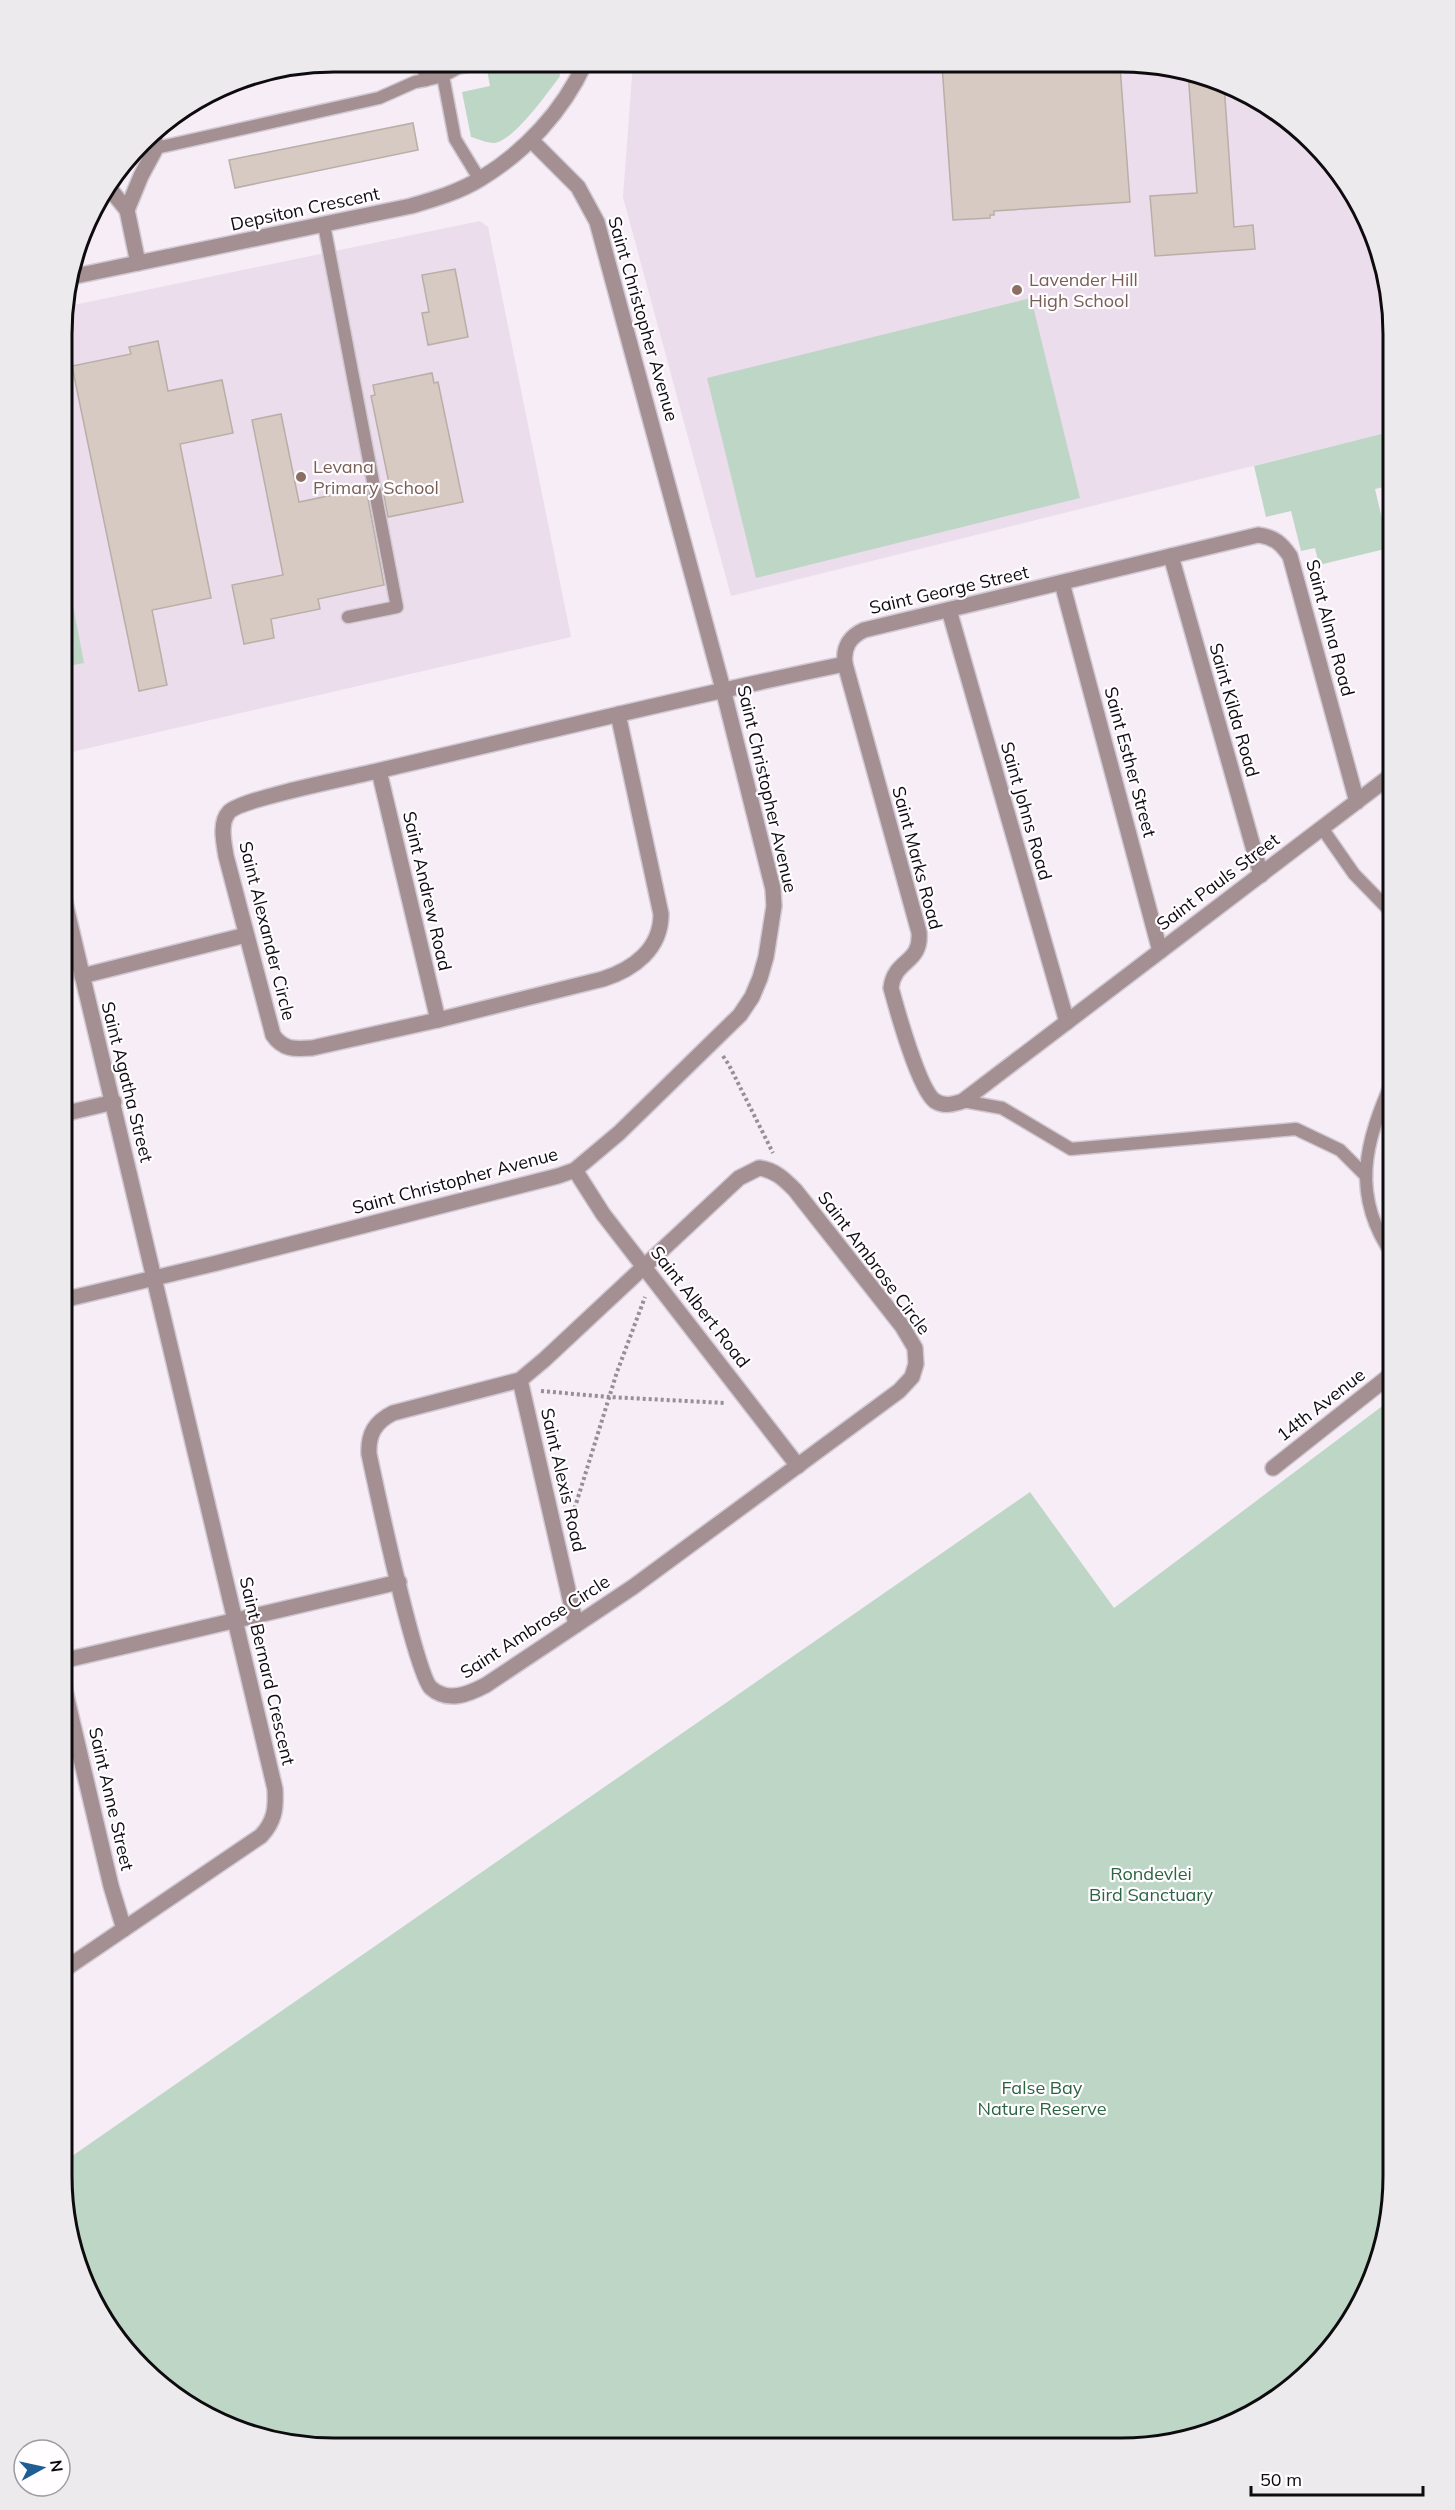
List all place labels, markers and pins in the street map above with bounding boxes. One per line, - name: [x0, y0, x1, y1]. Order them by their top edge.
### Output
- place label: Lavender Hill High School: [1029, 268, 1138, 312]
- marker: Lavender Hill High School: [1010, 283, 1024, 297]
- place label: Levana Primary School: [313, 455, 439, 499]
- marker: Levana Primary School: [294, 470, 308, 484]

